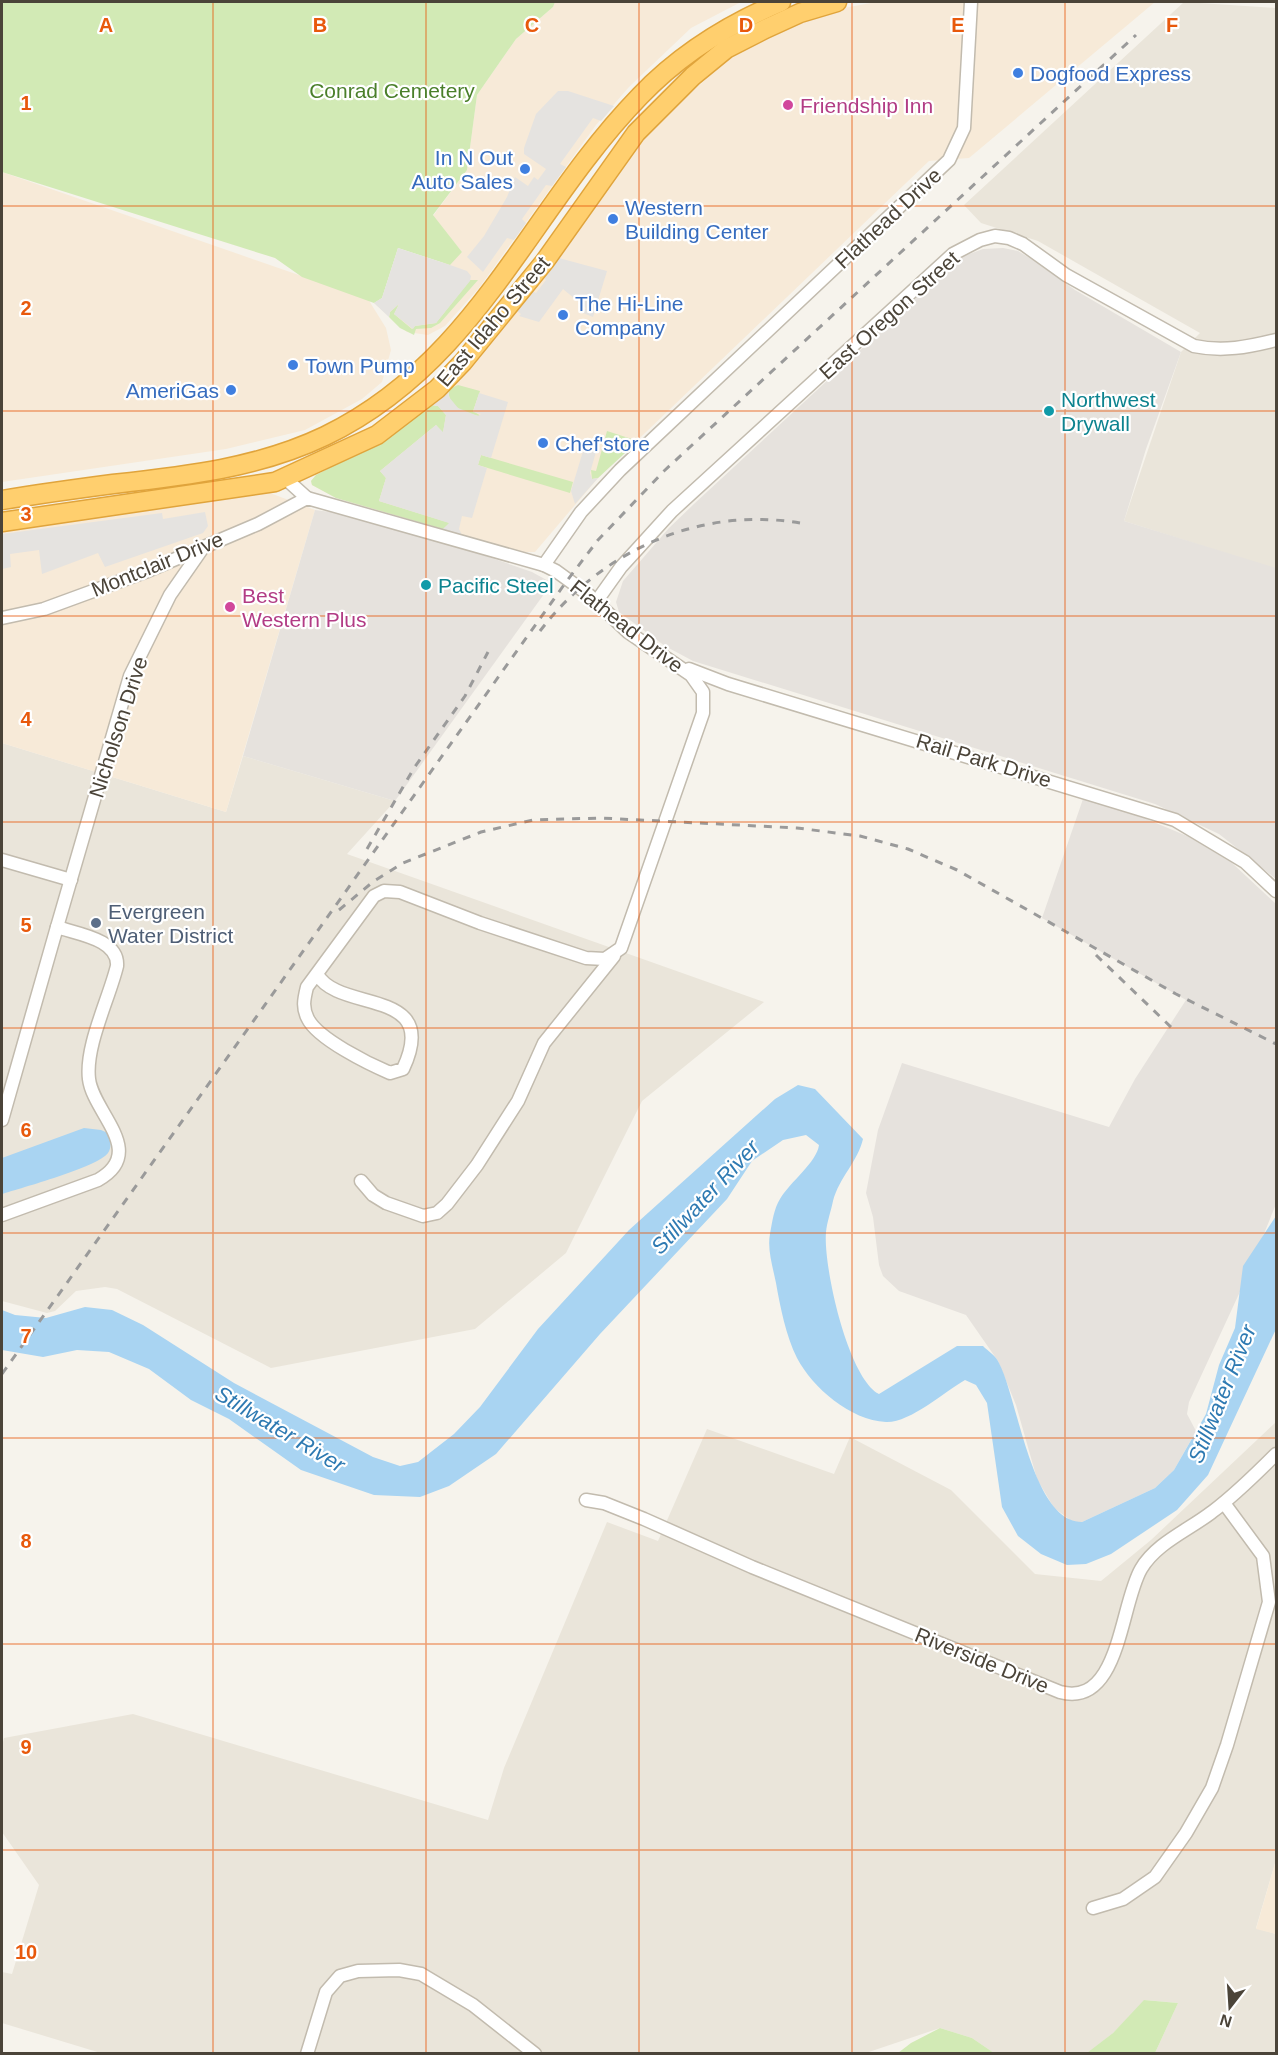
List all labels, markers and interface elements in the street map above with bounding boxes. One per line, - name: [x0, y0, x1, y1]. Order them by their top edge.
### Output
- text: A: [99, 14, 113, 36]
- text: B: [313, 14, 327, 36]
- text: C: [525, 14, 539, 36]
- text: D: [739, 14, 753, 36]
- text: E: [951, 14, 965, 36]
- text: F: [1166, 14, 1178, 36]
- place label: Dogfood Express: [1030, 62, 1191, 85]
- marker: Dogfood Express: [1011, 66, 1025, 80]
- park label: Conrad Cemetery: [309, 79, 475, 102]
- text: 1: [20, 92, 32, 114]
- place label: Friendship Inn: [800, 94, 933, 117]
- marker: Friendship Inn: [781, 98, 795, 112]
- place label: In N Out Auto Sales: [411, 146, 513, 193]
- marker: In N Out Auto Sales: [518, 162, 532, 176]
- street label: Flathead Drive: [830, 163, 946, 273]
- place label: Western Building Center: [625, 196, 769, 243]
- marker: Western Building Center: [606, 212, 620, 226]
- street label: East Oregon Street: [815, 246, 964, 384]
- street label: East Idaho Street: [432, 251, 554, 391]
- place label: The Hi-Line Company: [575, 292, 684, 339]
- text: 2: [20, 297, 32, 319]
- marker: The Hi-Line Company: [556, 308, 570, 322]
- place label: Town Pump: [305, 354, 415, 377]
- marker: Town Pump: [286, 358, 300, 372]
- place label: AmeriGas: [126, 379, 219, 402]
- marker: AmeriGas: [224, 383, 238, 397]
- place label: Northwest Drywall: [1061, 388, 1156, 435]
- marker: Northwest Drywall: [1042, 404, 1056, 418]
- place label: Chef'store: [555, 432, 650, 455]
- marker: Chef'store: [536, 436, 550, 450]
- text: 3: [20, 503, 32, 525]
- street label: Montclair Drive: [88, 527, 226, 601]
- place label: Pacific Steel: [438, 574, 554, 597]
- street label: Flathead Drive: [566, 575, 688, 677]
- marker: Pacific Steel: [419, 578, 433, 592]
- place label: Best Western Plus: [242, 584, 367, 631]
- marker: Best Western Plus: [223, 600, 237, 614]
- street label: Nicholson Drive: [84, 654, 152, 800]
- text: 4: [20, 708, 32, 730]
- street label: Rail Park Drive: [914, 729, 1054, 791]
- place label: Evergreen Water District: [108, 900, 233, 947]
- text: 5: [20, 914, 32, 936]
- marker: Evergreen Water District: [89, 916, 103, 930]
- text: 6: [20, 1119, 32, 1141]
- water label: Stillwater River: [646, 1134, 765, 1259]
- water label: Stillwater River: [1183, 1320, 1262, 1467]
- text: 7: [20, 1325, 32, 1347]
- water label: Stillwater River: [211, 1381, 351, 1478]
- text: 8: [20, 1530, 32, 1552]
- street label: Riverside Drive: [912, 1623, 1052, 1697]
- text: 9: [20, 1736, 32, 1758]
- text: 10: [15, 1941, 37, 1963]
- north arrow: [1200, 1977, 1260, 2037]
- text: N: [1218, 2011, 1234, 2031]

